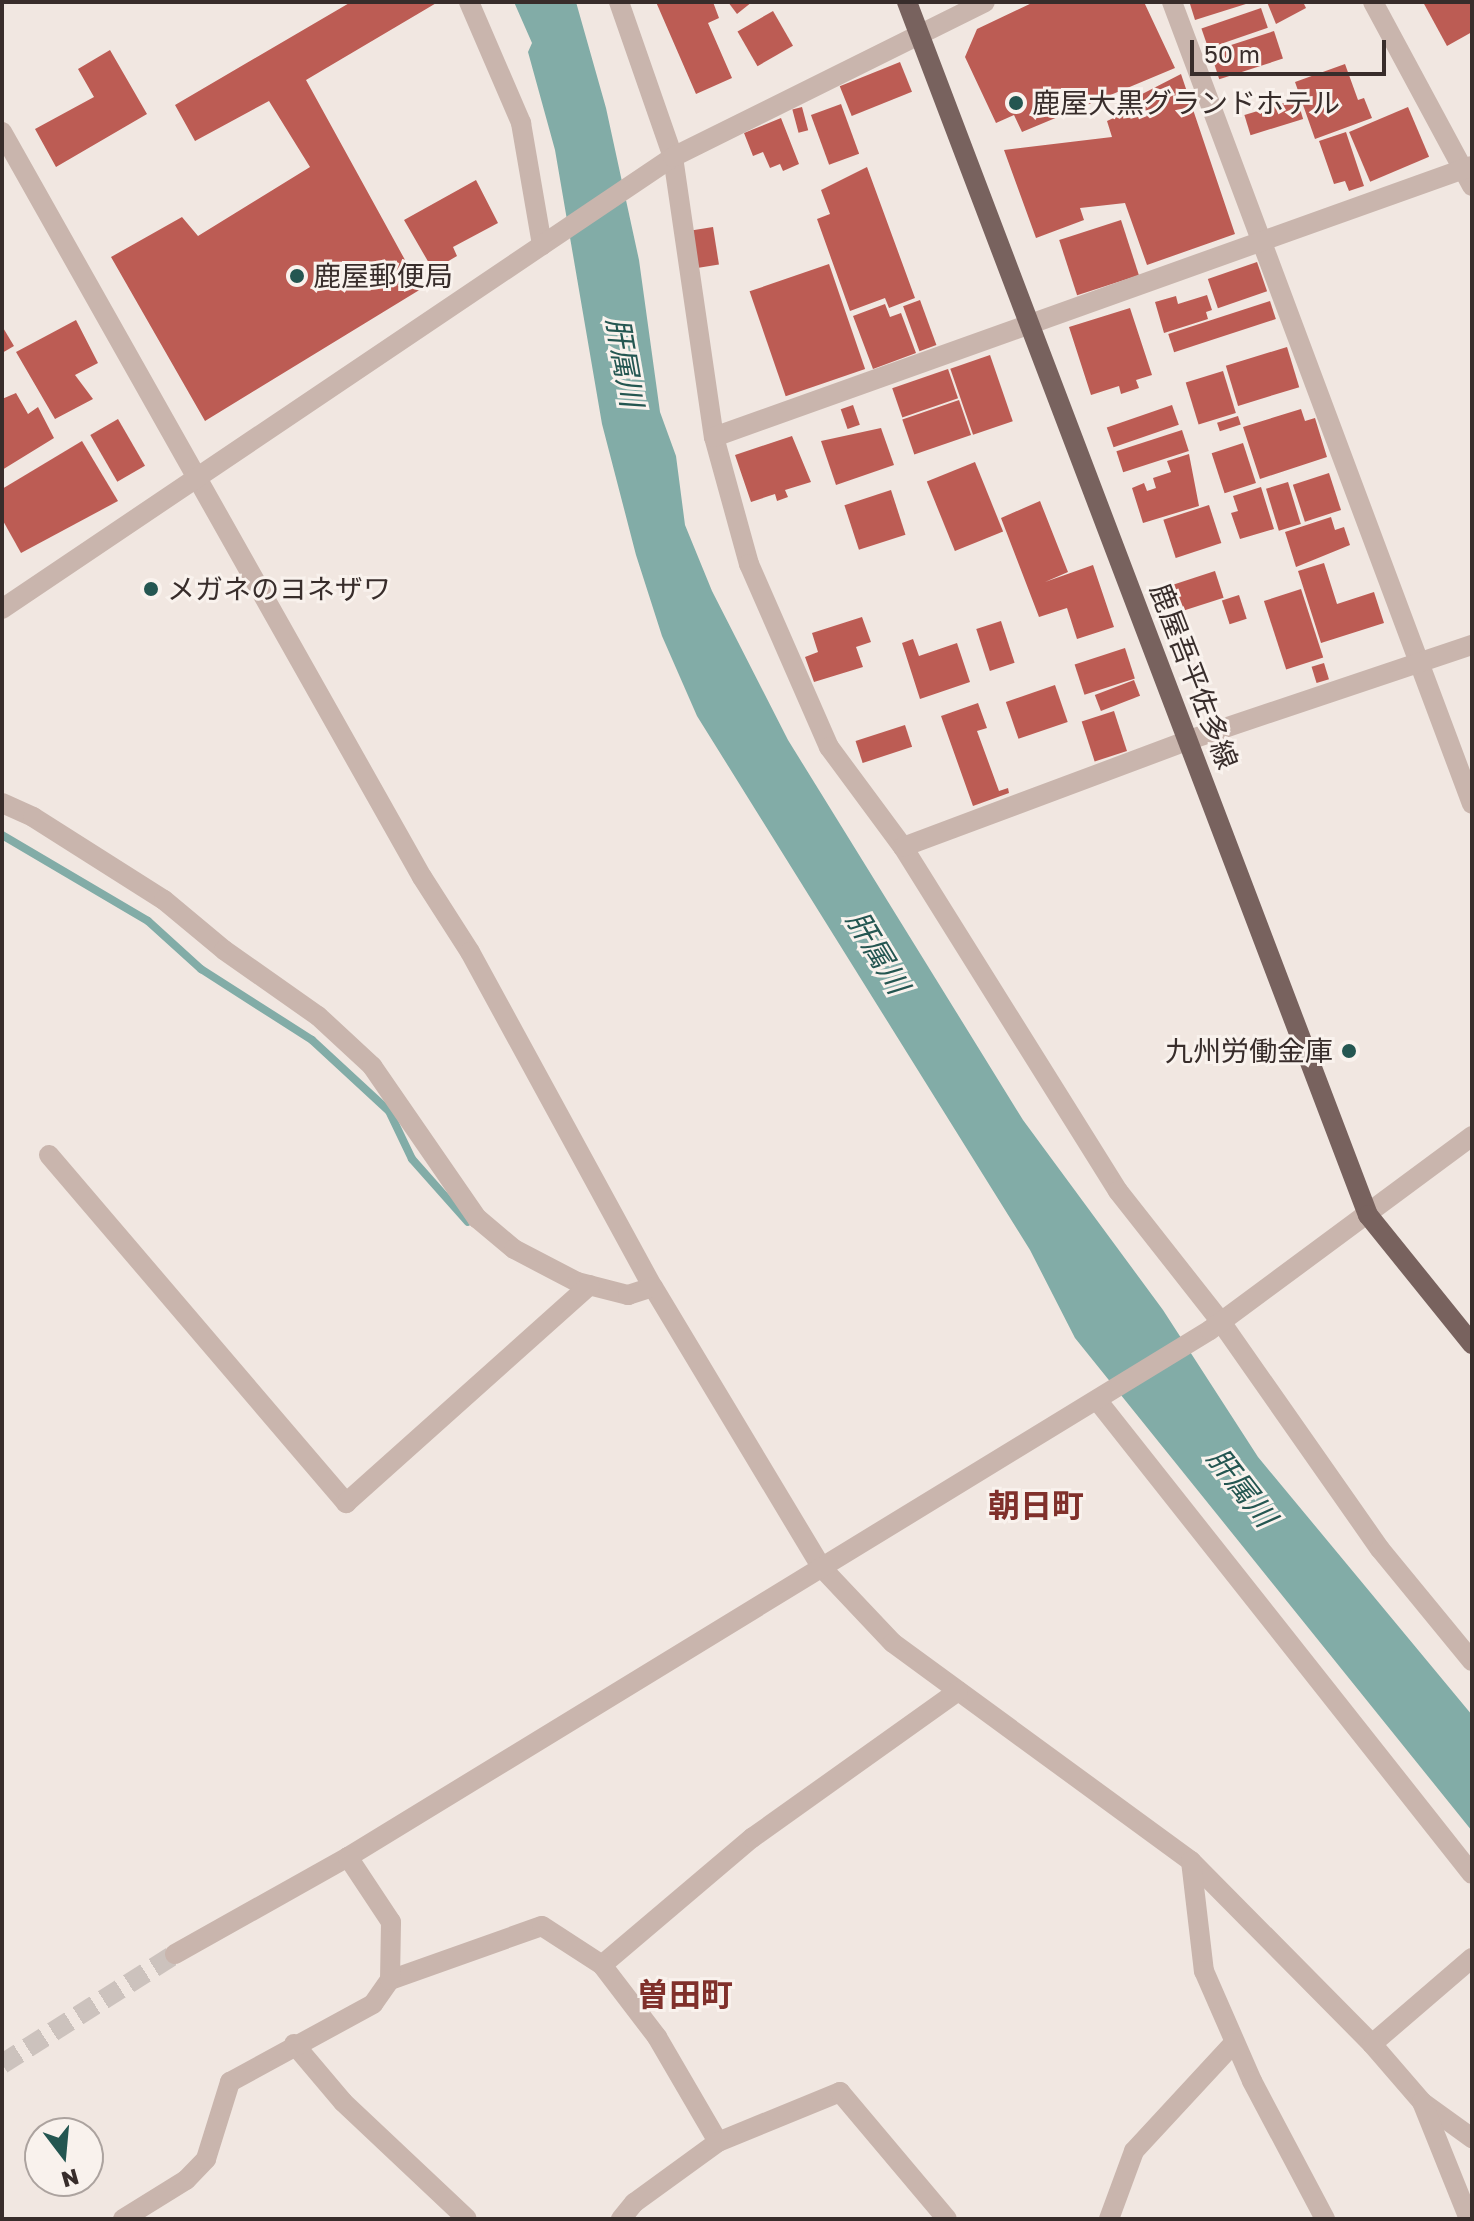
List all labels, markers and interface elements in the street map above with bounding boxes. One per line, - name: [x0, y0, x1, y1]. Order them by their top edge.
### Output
- scale bar: [1194, 24, 1390, 74]
- text: 50 m: [1204, 39, 1260, 68]
- place label: 鹿屋大黒グランドホテル: [1032, 86, 1340, 120]
- marker: 鹿屋大黒グランドホテル: [1007, 94, 1025, 112]
- place label: 鹿屋郵便局: [313, 259, 453, 293]
- marker: 鹿屋郵便局: [288, 267, 306, 285]
- water label: 肝属川: [599, 315, 651, 409]
- place label: メガネのヨネザワ: [167, 572, 391, 606]
- street label: 鹿屋吾平佐多線: [1143, 578, 1245, 774]
- marker: メガネのヨネザワ: [142, 580, 160, 598]
- water label: 肝属川: [839, 904, 917, 1000]
- place label: 九州労働金庫: [1165, 1034, 1333, 1068]
- marker: 九州労働金庫: [1340, 1042, 1358, 1060]
- water label: 肝属川: [1200, 1440, 1284, 1534]
- district label: 朝日町: [988, 1486, 1084, 1524]
- district label: 曽田町: [637, 1975, 733, 2013]
- north arrow: [24, 2117, 104, 2197]
- text: N: [58, 2163, 82, 2194]

